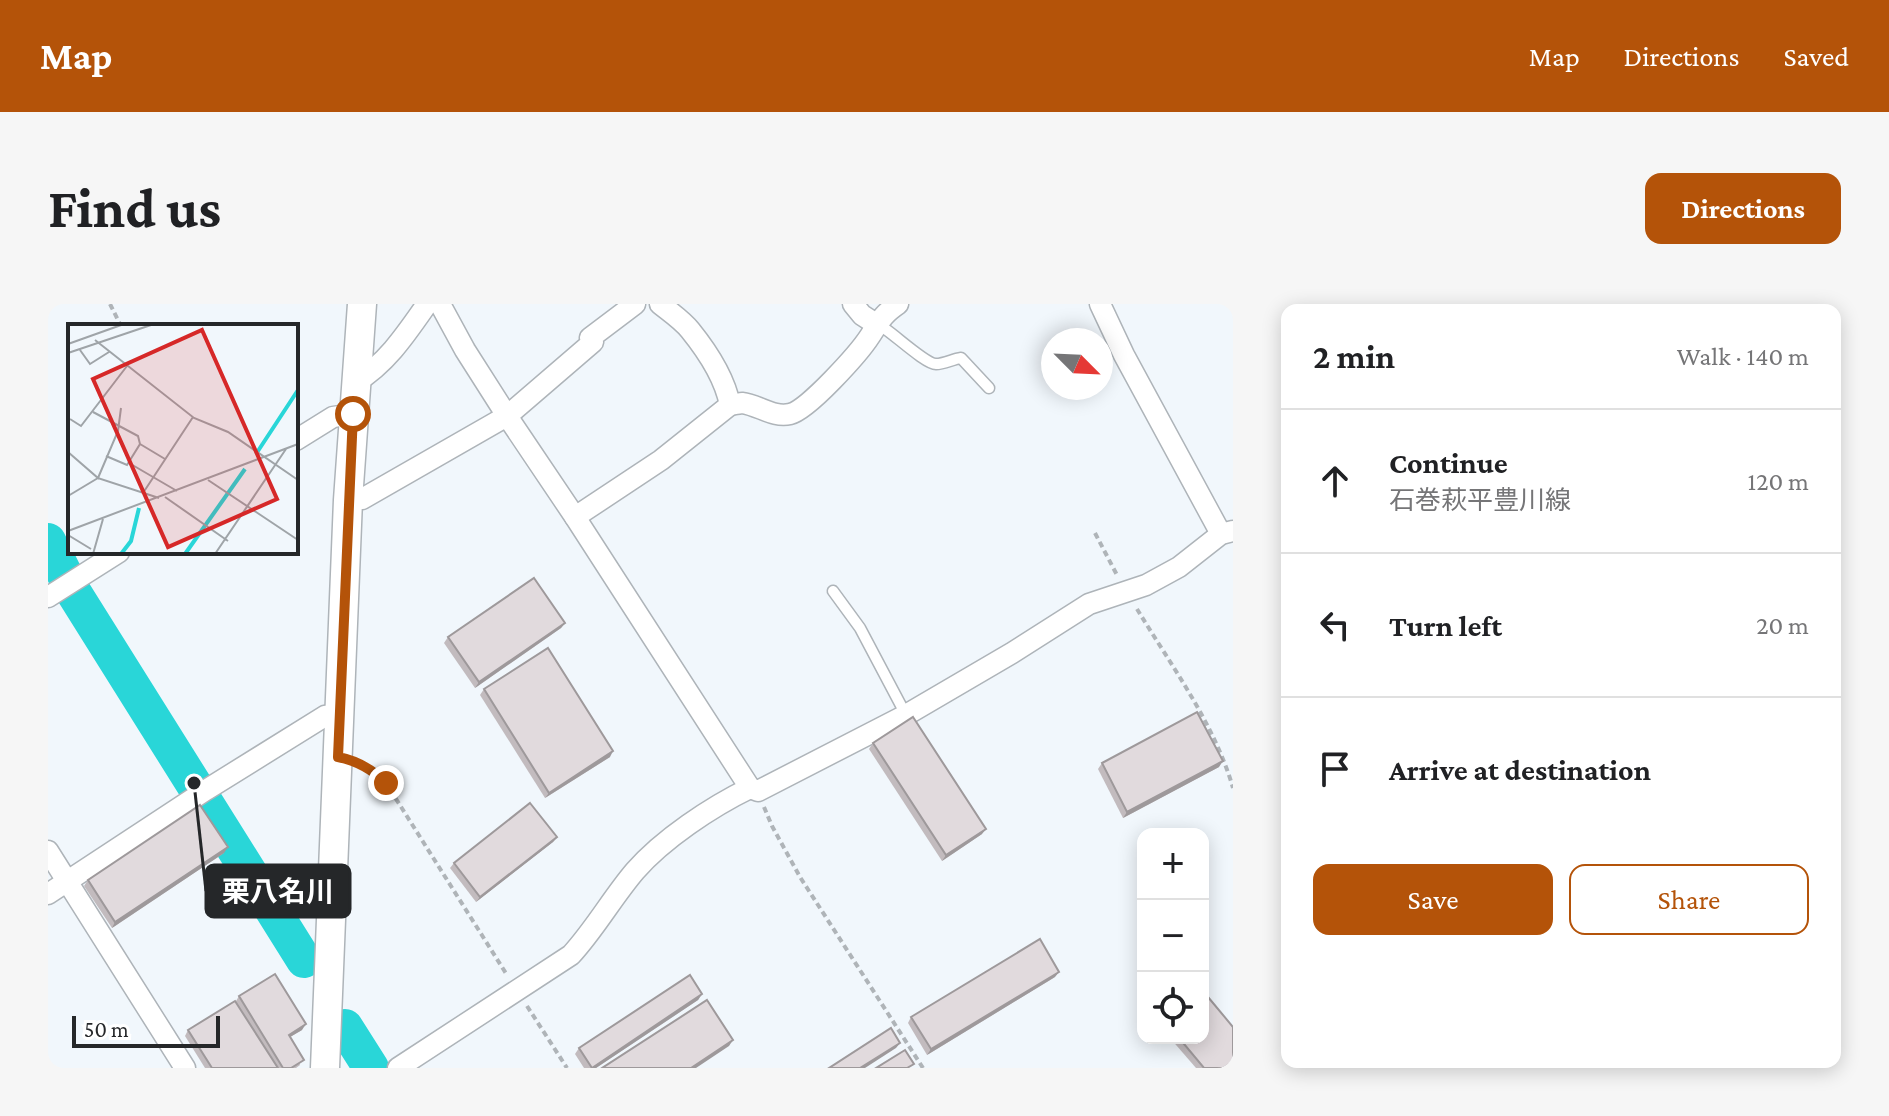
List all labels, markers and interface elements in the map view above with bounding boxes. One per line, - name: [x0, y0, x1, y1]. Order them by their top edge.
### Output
- text: Map: [40, 35, 113, 77]
- text: Map: [1529, 41, 1580, 72]
- text: Directions: [1624, 41, 1739, 72]
- text: Saved: [1783, 41, 1849, 72]
- button: Directions: [1645, 173, 1841, 244]
- text: Find us: [48, 177, 221, 239]
- inset map: [68, 324, 298, 554]
- north arrow: [1041, 328, 1113, 400]
- text: 2 min: [1313, 338, 1395, 375]
- text: Walk · 140 m: [1677, 342, 1809, 371]
- route start: [335, 396, 371, 432]
- text: Continue: [1389, 446, 1508, 479]
- icon: ahead: [1313, 459, 1357, 503]
- text: 120 m: [1748, 467, 1809, 496]
- text: 石巻萩平豊川線: [1389, 486, 1571, 515]
- icon: left: [1313, 603, 1357, 647]
- text: Turn left: [1389, 609, 1502, 642]
- text: 20 m: [1756, 611, 1809, 640]
- icon: arrive: [1313, 747, 1357, 791]
- text: Arrive at destination: [1389, 753, 1651, 786]
- route end: [368, 765, 404, 801]
- map controls: [1137, 828, 1209, 1044]
- button: +: [1137, 828, 1209, 900]
- button: Save: [1313, 864, 1553, 935]
- button: Share: [1569, 864, 1809, 935]
- callout: 栗八名川: [206, 865, 350, 917]
- text: 栗八名川: [222, 876, 334, 907]
- button: −: [1137, 900, 1209, 972]
- button: locate: [1137, 972, 1209, 1044]
- scale bar: [72, 1012, 220, 1048]
- text: 50 m: [84, 1017, 129, 1042]

